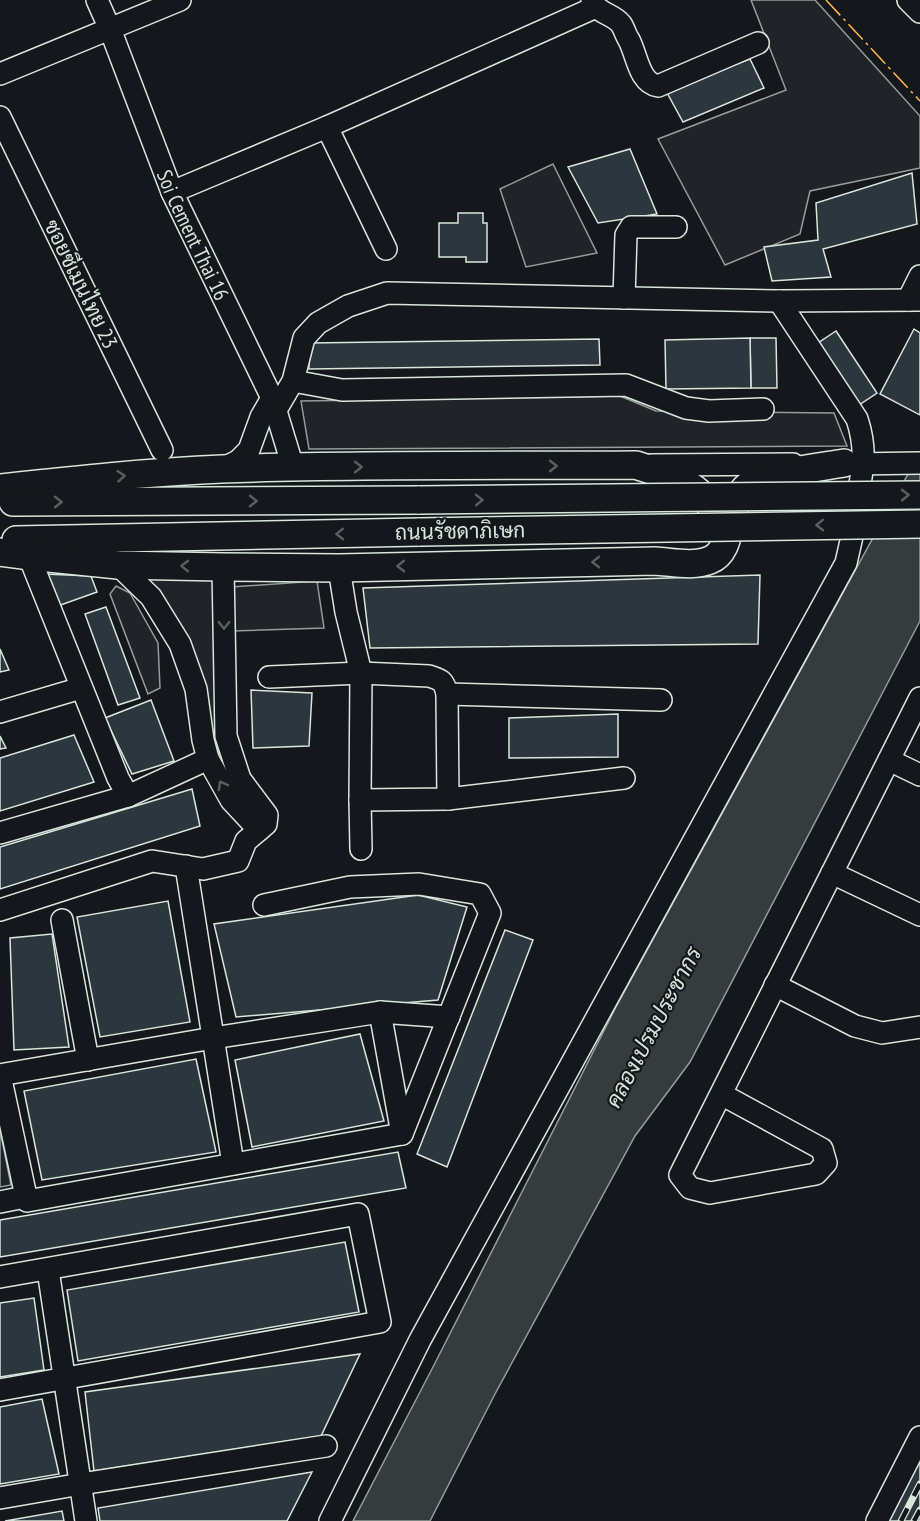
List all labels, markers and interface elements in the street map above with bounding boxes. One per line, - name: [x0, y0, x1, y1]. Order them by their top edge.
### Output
- street label: Soi Cement Thai 16: [151, 166, 236, 304]
- street label: ซอยซีเมนไทย 23: [38, 215, 124, 353]
- one-way arrow: [548, 460, 557, 472]
- one-way arrow: [353, 461, 362, 473]
- one-way arrow: [116, 470, 125, 483]
- one-way arrow: [900, 489, 909, 501]
- one-way arrow: [474, 493, 483, 506]
- one-way arrow: [249, 495, 258, 507]
- one-way arrow: [54, 496, 63, 508]
- street label: ถนนรัชดาภิเษก: [395, 516, 525, 546]
- one-way arrow: [815, 519, 824, 532]
- one-way arrow: [336, 527, 345, 540]
- one-way arrow: [592, 556, 601, 569]
- one-way arrow: [181, 560, 190, 572]
- one-way arrow: [397, 560, 406, 573]
- one-way arrow: [218, 621, 230, 630]
- one-way arrow: [218, 781, 229, 791]
- water label: คลองเปรมประชากร: [599, 940, 708, 1112]

